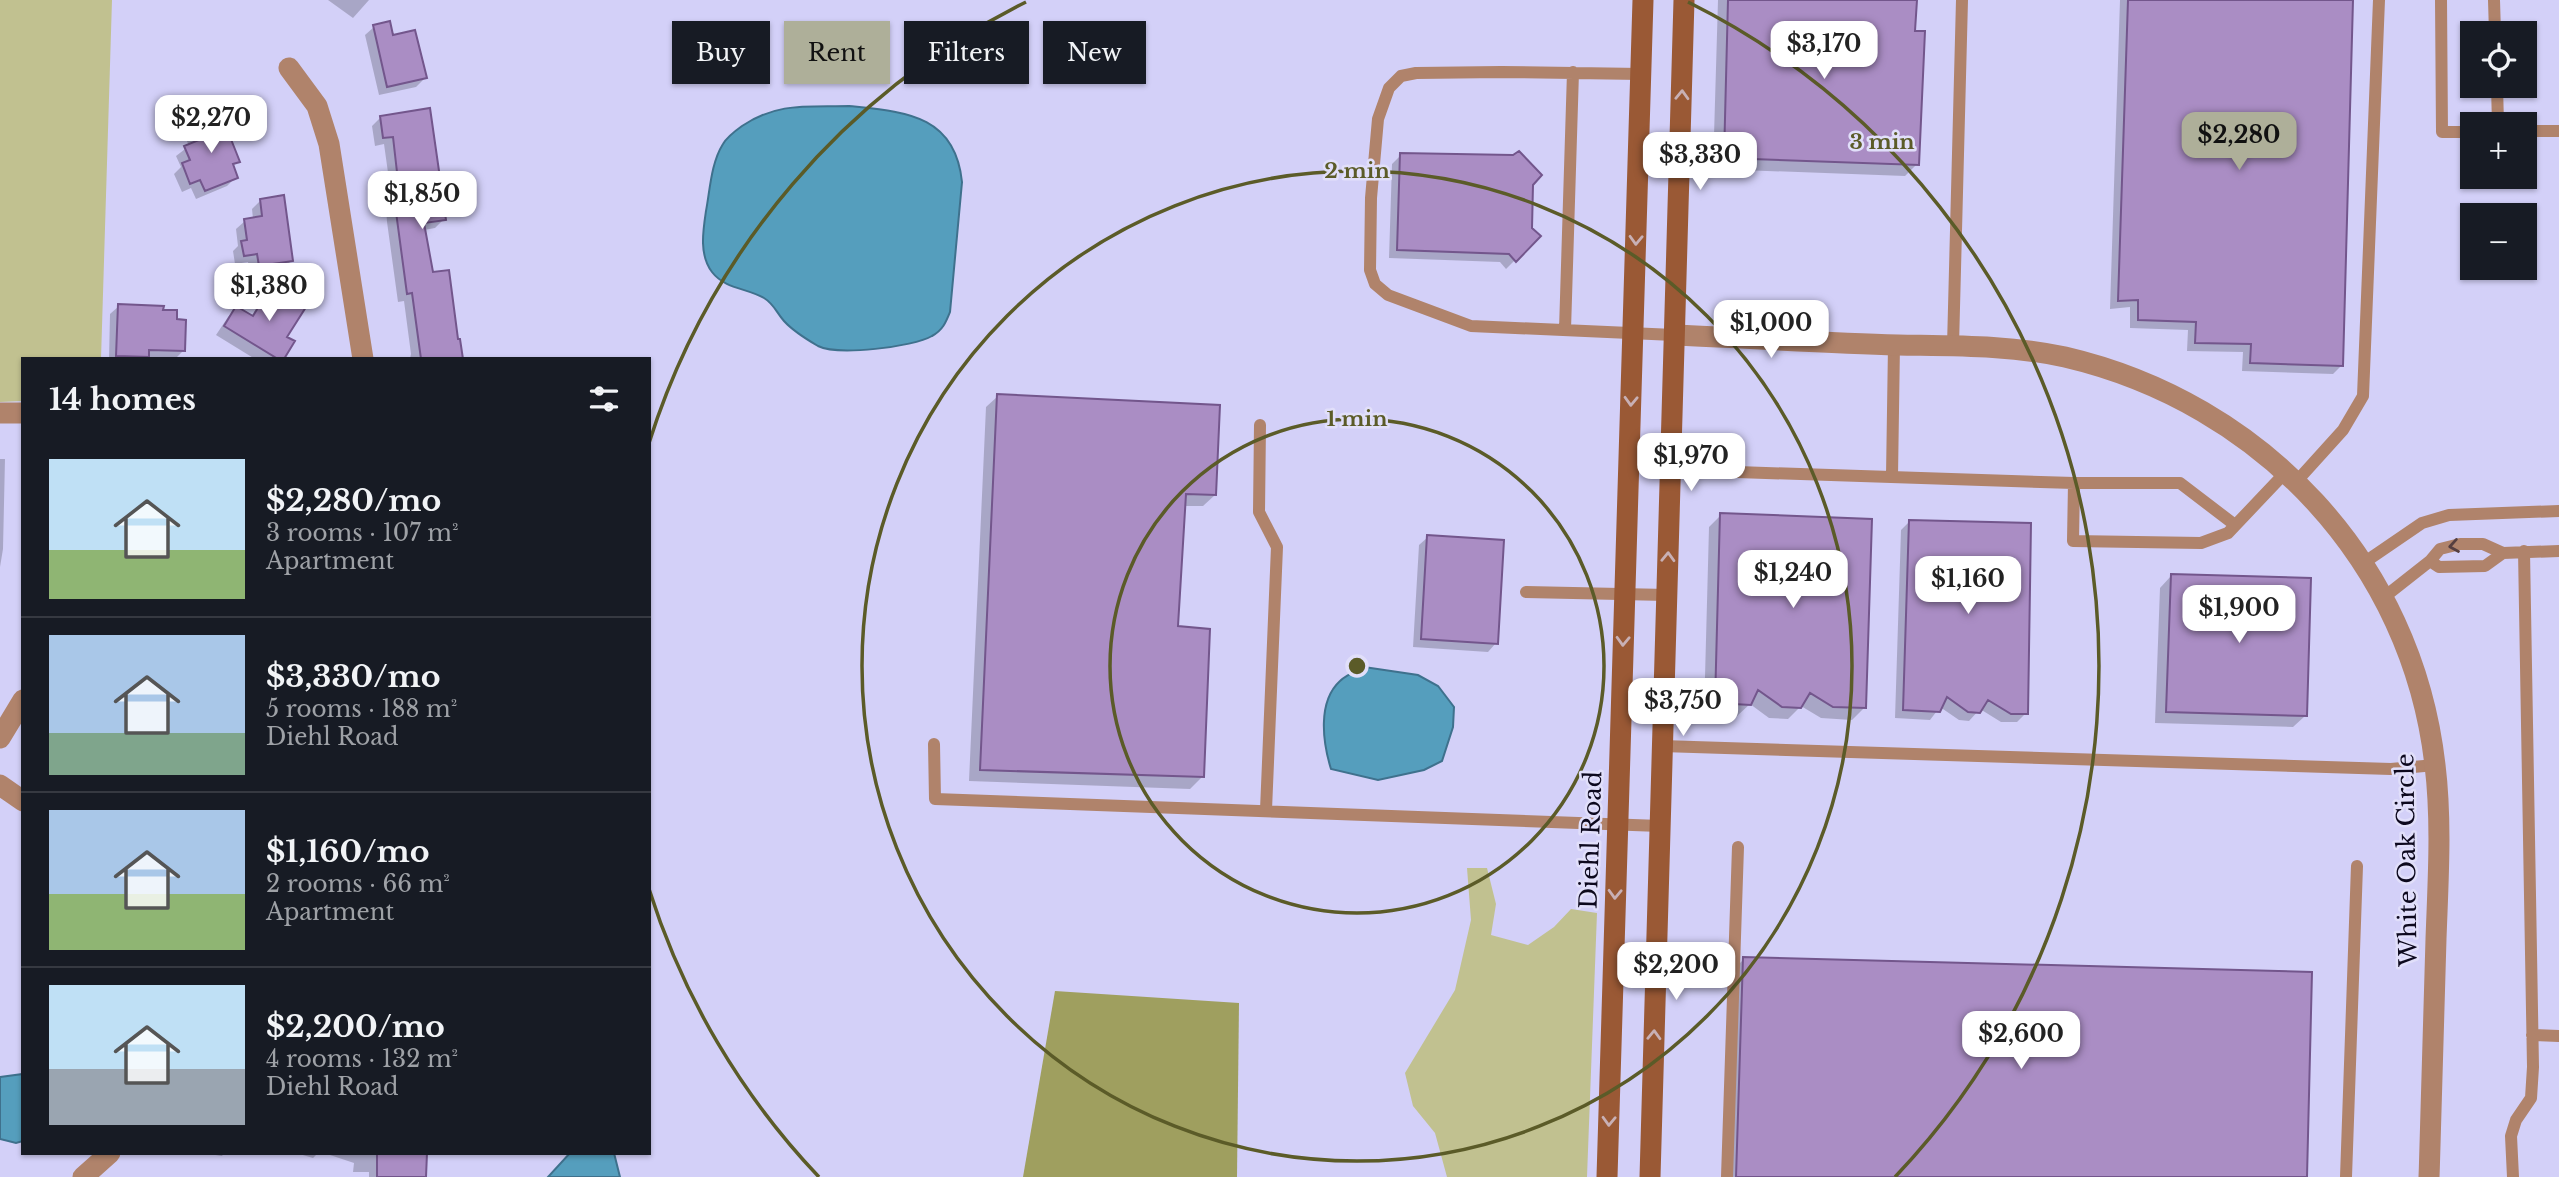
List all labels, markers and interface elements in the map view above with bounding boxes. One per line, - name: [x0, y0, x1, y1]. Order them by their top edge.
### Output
- chip: Buy: [672, 21, 770, 84]
- chip: Rent: [784, 21, 890, 84]
- chip: Filters: [904, 21, 1029, 84]
- chip: New: [1043, 21, 1146, 84]
- map controls: [2460, 21, 2537, 280]
- button: locate: [2460, 21, 2537, 98]
- pin: $3,170: [1767, 22, 1881, 81]
- text: $3,170: [1787, 30, 1861, 58]
- one-way arrow: [1675, 90, 1690, 101]
- pin: $2,270: [154, 96, 268, 155]
- text: $2,270: [171, 104, 251, 132]
- button: +: [2460, 112, 2537, 189]
- pin: $2,280: [2182, 113, 2296, 172]
- text: $2,280: [2198, 121, 2280, 149]
- text: 3 min: [1849, 129, 1915, 155]
- pin: $3,330: [1643, 132, 1757, 192]
- text: $3,330: [1659, 141, 1741, 169]
- text: 2 min: [1324, 158, 1390, 184]
- pin: $1,850: [365, 172, 479, 231]
- text: $1,850: [384, 180, 460, 208]
- button: −: [2460, 203, 2537, 280]
- one-way arrow: [1628, 234, 1643, 245]
- pin: $1,380: [212, 264, 326, 323]
- text: $1,380: [230, 272, 308, 300]
- pin: $1,000: [1714, 300, 1828, 360]
- text: $1,000: [1730, 309, 1812, 337]
- icon: filters: [585, 380, 623, 418]
- text: 14 homes: [49, 381, 196, 418]
- one-way arrow: [1623, 396, 1638, 407]
- text: 1 min: [1327, 406, 1387, 432]
- pin: $1,970: [1634, 434, 1748, 493]
- text: $1,970: [1653, 442, 1729, 470]
- text: $2,280/mo: [266, 482, 441, 519]
- icon: home: [105, 487, 189, 571]
- text: 3 rooms · 107 m²: [266, 519, 459, 547]
- one-way arrow: [2448, 538, 2460, 553]
- text: Apartment: [266, 547, 394, 575]
- pin: $1,240: [1736, 550, 1850, 610]
- one-way arrow: [1660, 551, 1675, 562]
- pin: $1,160: [1911, 556, 2025, 616]
- text: $1,240: [1754, 559, 1832, 587]
- text: $1,160: [1931, 565, 2005, 593]
- pin: $1,900: [2182, 586, 2296, 645]
- text: $1,900: [2198, 594, 2280, 622]
- one-way arrow: [1615, 636, 1631, 646]
- centre of rings: [1345, 654, 1369, 678]
- text: $3,330/mo: [266, 658, 440, 695]
- icon: home: [105, 663, 189, 747]
- pin: $3,750: [1626, 678, 1740, 738]
- text: $3,750: [1644, 687, 1722, 715]
- text: 5 rooms · 188 m²: [266, 695, 457, 723]
- text: Diehl Road: [266, 723, 398, 751]
- street label: White Oak Circle: [2390, 753, 2423, 968]
- street label: Diehl Road: [1574, 770, 1607, 910]
- text: $1,160/mo: [266, 833, 430, 870]
- icon: home: [105, 838, 189, 922]
- text: 2 rooms · 66 m²: [266, 870, 450, 898]
- one-way arrow: [1608, 888, 1623, 899]
- text: Apartment: [266, 898, 394, 926]
- pin: $2,200: [1619, 942, 1733, 1002]
- text: $2,200: [1633, 951, 1719, 979]
- text: $2,200/mo: [266, 1008, 445, 1045]
- pin: $2,600: [1964, 1012, 2078, 1071]
- icon: home: [105, 1013, 189, 1097]
- text: $2,600: [1978, 1020, 2064, 1048]
- one-way arrow: [1646, 1030, 1661, 1041]
- text: 4 rooms · 132 m²: [266, 1045, 458, 1073]
- text: Diehl Road: [266, 1073, 398, 1101]
- one-way arrow: [1601, 1116, 1616, 1127]

